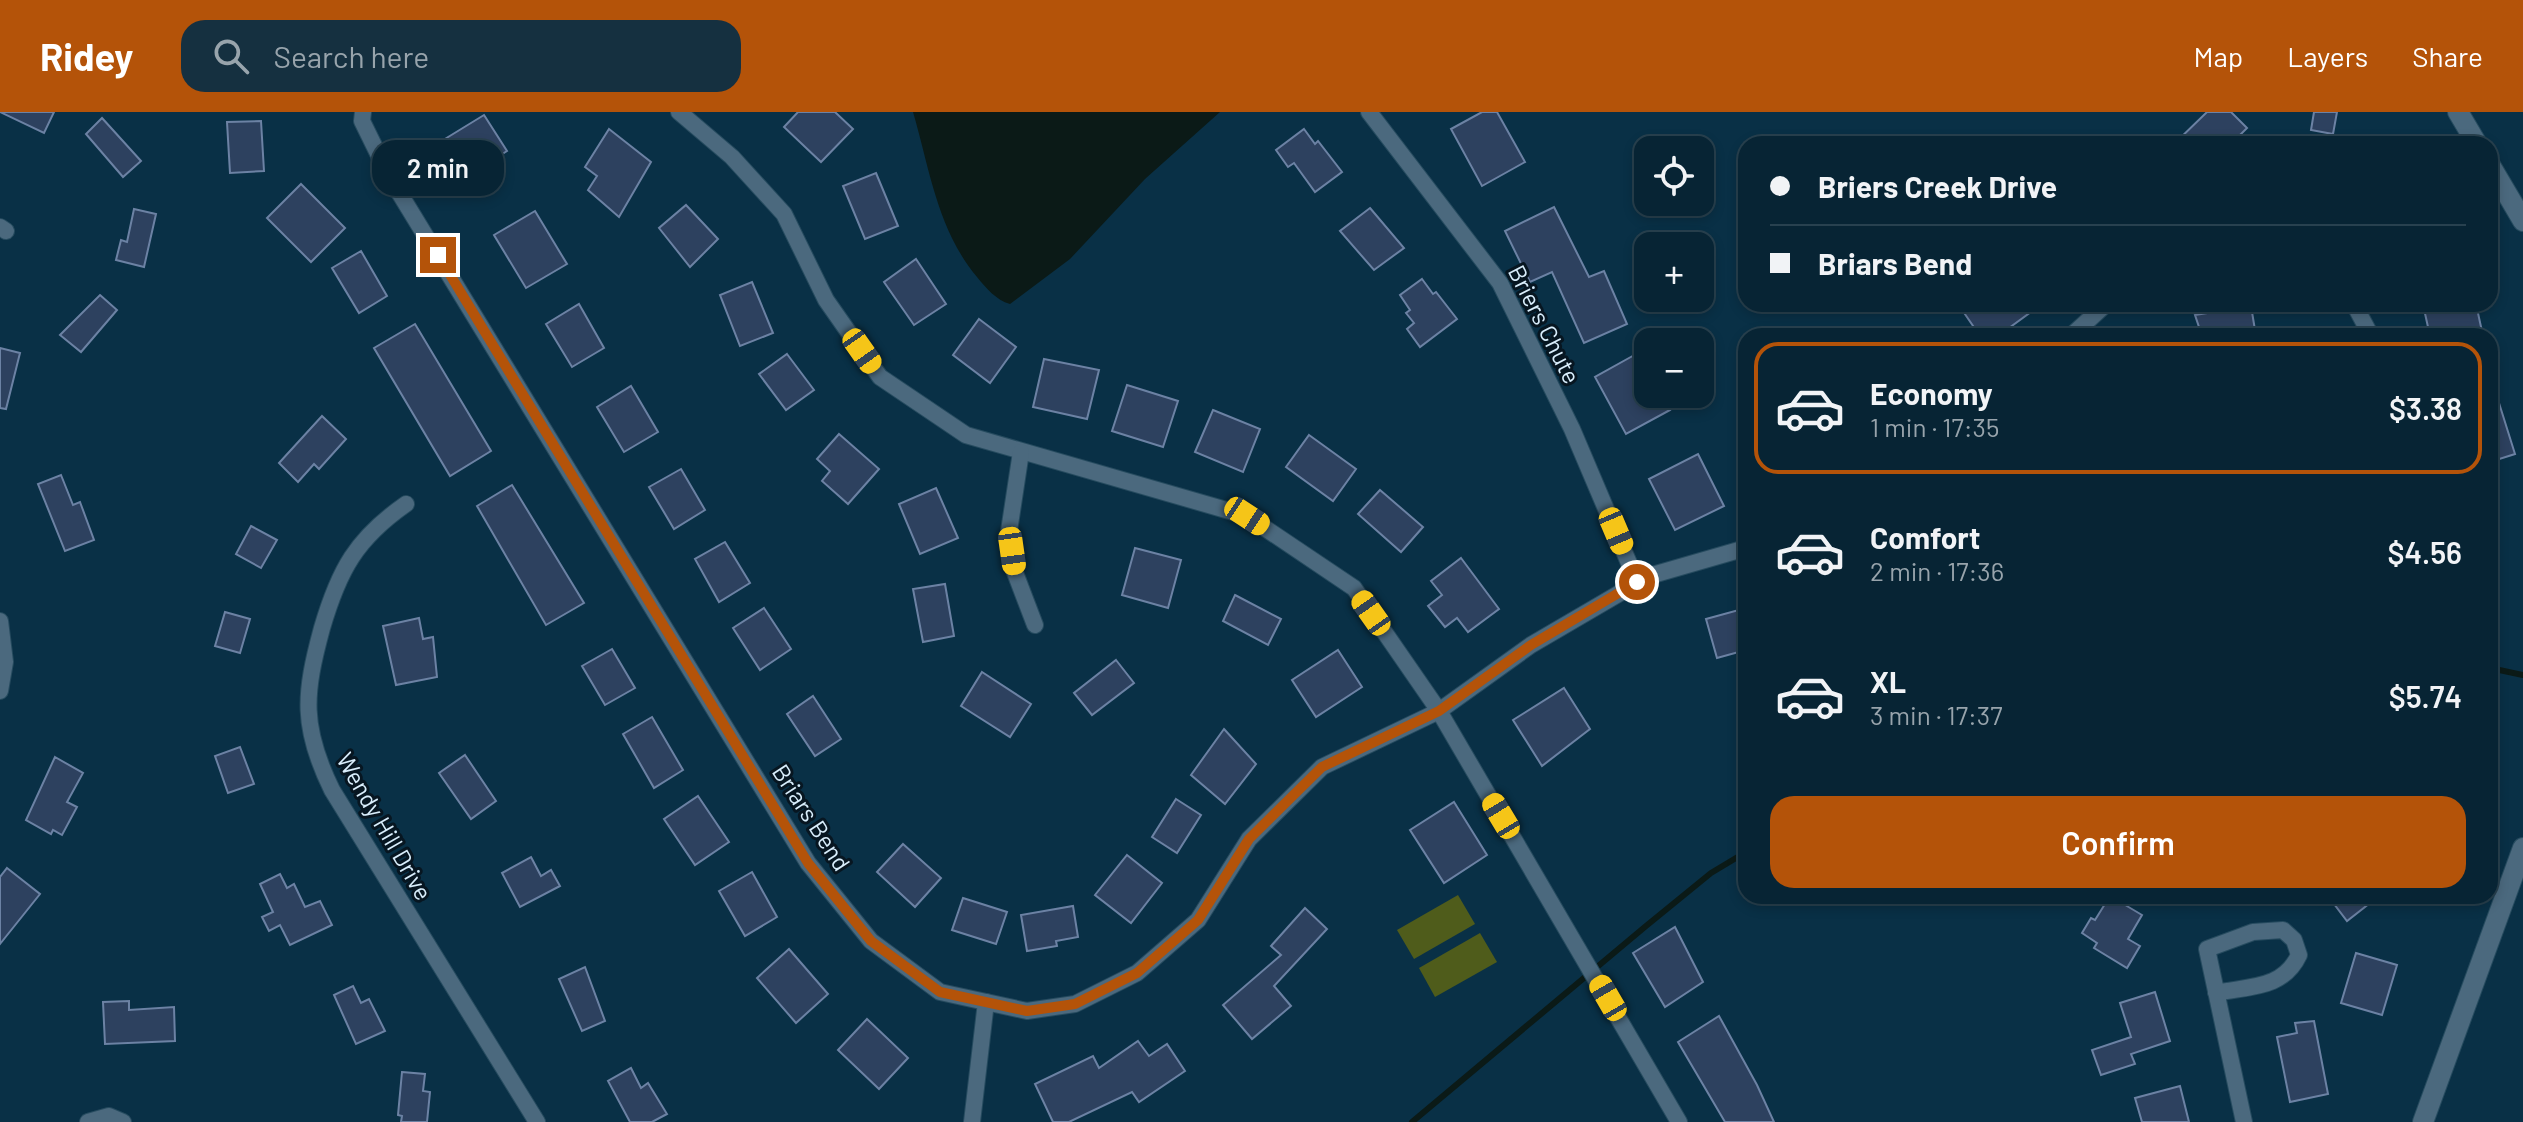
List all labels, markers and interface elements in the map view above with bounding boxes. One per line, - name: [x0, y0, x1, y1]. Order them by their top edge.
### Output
- search box: [181, 20, 741, 92]
- text: Ridey: [40, 33, 133, 79]
- icon: search: [209, 34, 253, 78]
- text: Search here: [273, 38, 429, 74]
- text: Map: [2193, 39, 2243, 73]
- text: Layers: [2287, 39, 2368, 73]
- text: Share: [2412, 39, 2483, 73]
- map controls: [1634, 136, 1714, 408]
- button: locate: [1634, 136, 1714, 216]
- callout: 2 min: [372, 139, 504, 195]
- text: 2 min: [407, 152, 469, 183]
- text: Briers Creek Drive: [1818, 168, 2057, 204]
- button: +: [1634, 232, 1714, 312]
- route end: [420, 237, 456, 273]
- text: Briars Bend: [1818, 245, 1972, 281]
- street label: Briers Chute: [1503, 260, 1587, 388]
- car: [838, 324, 886, 378]
- button: −: [1634, 328, 1714, 408]
- icon: car: [1774, 372, 1846, 444]
- text: Economy: [1870, 375, 1993, 411]
- text: $3.38: [2389, 390, 2462, 426]
- text: 1 min · 17:35: [1870, 411, 1999, 442]
- car: [1220, 493, 1274, 539]
- car: [1596, 504, 1636, 558]
- icon: car: [1774, 516, 1846, 588]
- text: Comfort: [1870, 519, 1980, 555]
- car: [997, 526, 1027, 576]
- text: $4.56: [2387, 534, 2462, 570]
- text: 2 min · 17:36: [1870, 555, 2004, 586]
- route start: [1619, 564, 1655, 600]
- car: [1347, 586, 1395, 640]
- icon: car: [1774, 660, 1846, 732]
- text: XL: [1870, 663, 1906, 699]
- text: $5.74: [2389, 678, 2462, 714]
- text: 3 min · 17:37: [1870, 699, 2003, 730]
- street label: Wendy Hill Drive: [331, 747, 439, 905]
- street label: Briars Bend: [767, 758, 857, 876]
- car: [1478, 789, 1524, 843]
- button: Confirm: [1770, 796, 2466, 888]
- car: [1586, 971, 1630, 1025]

